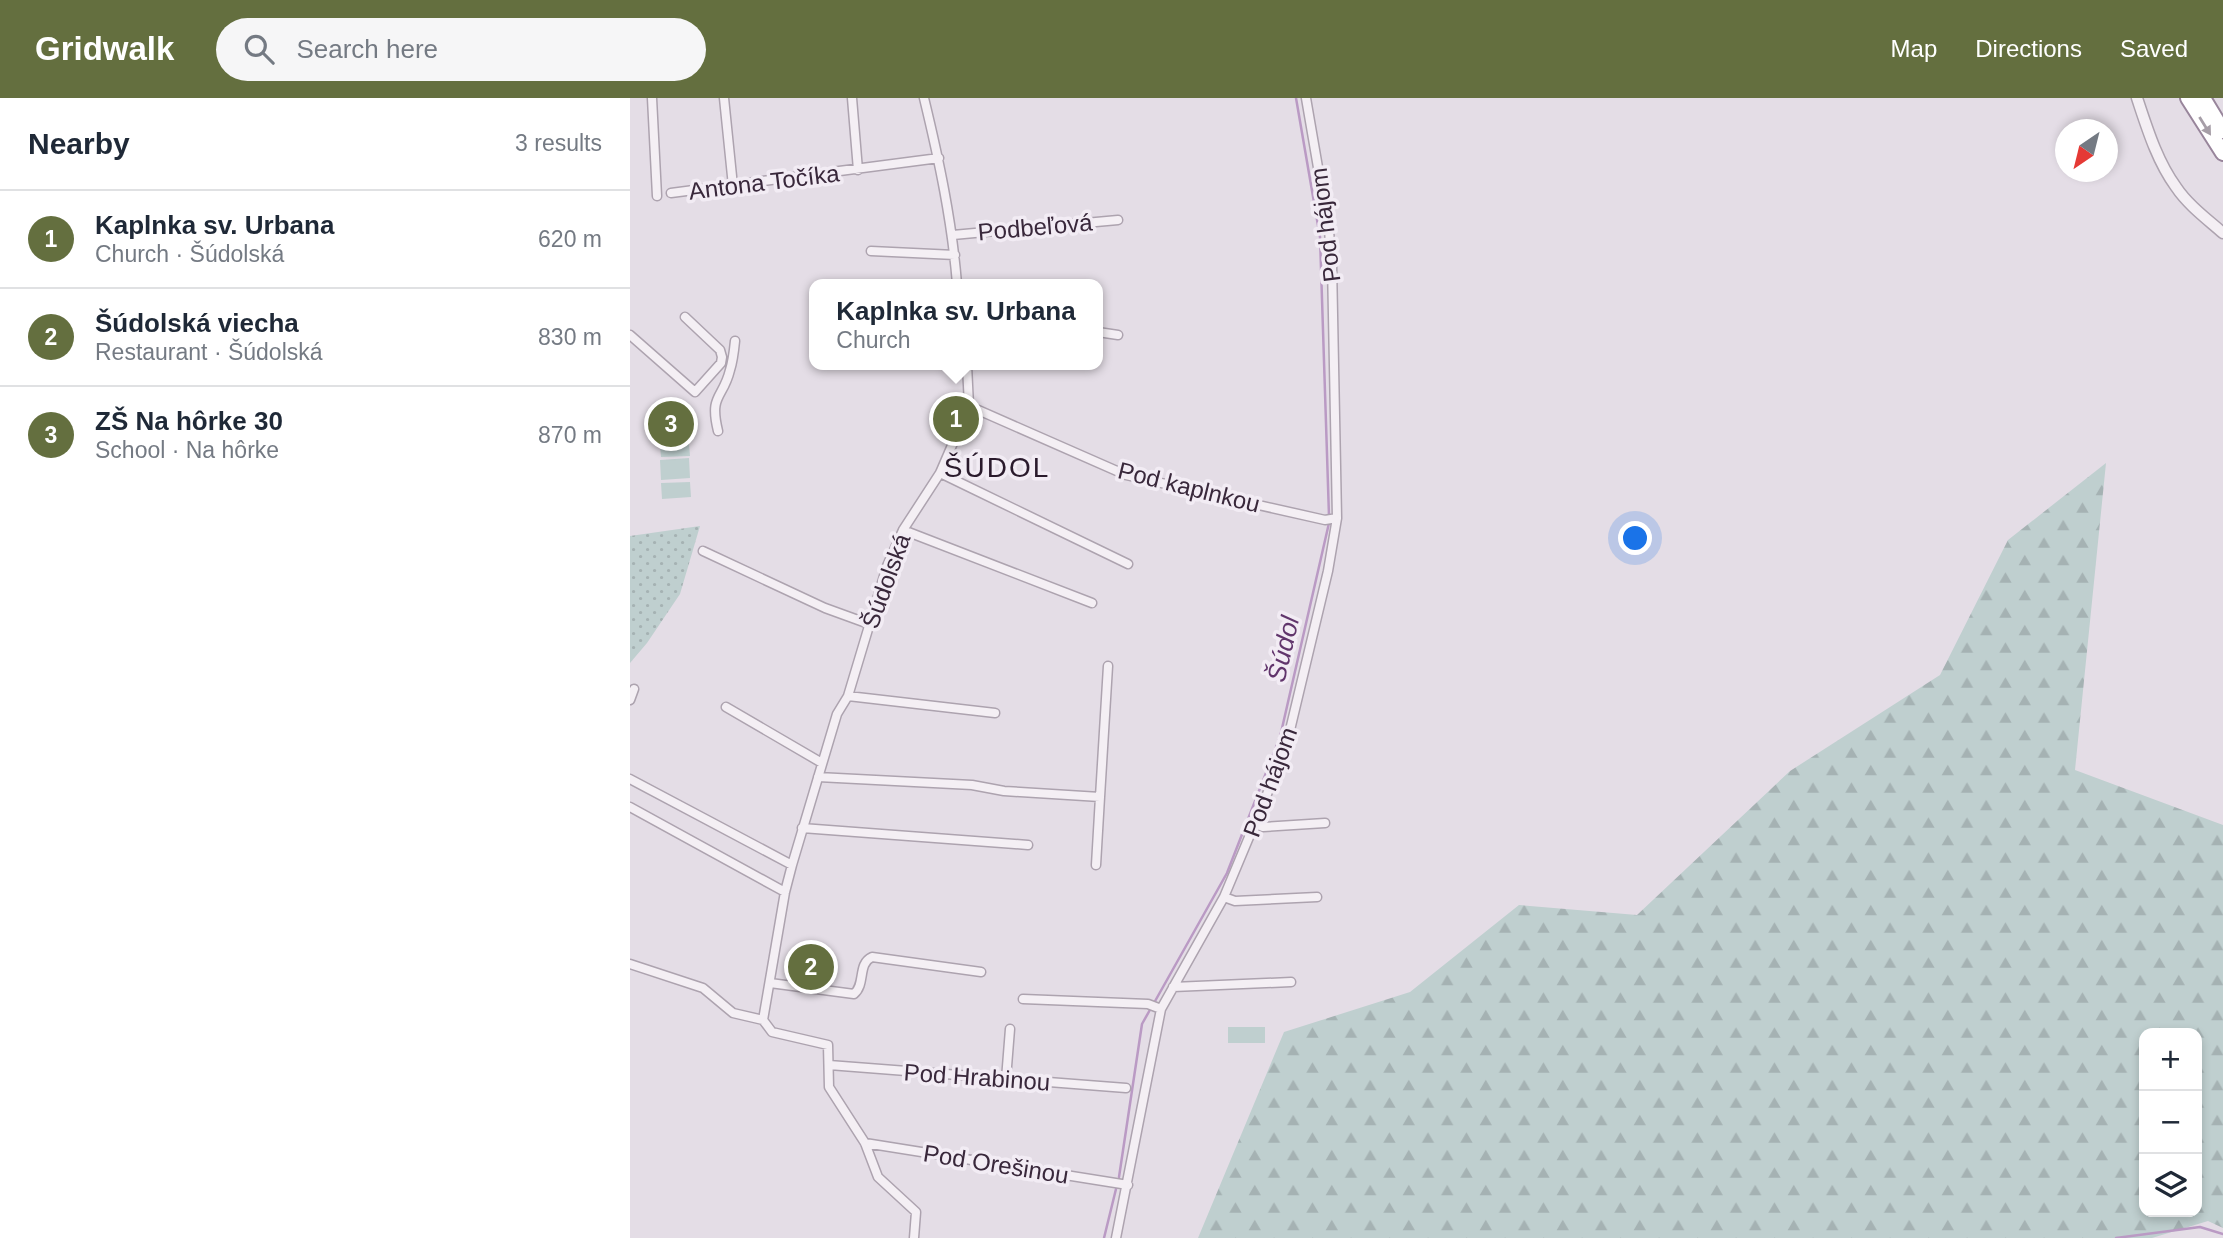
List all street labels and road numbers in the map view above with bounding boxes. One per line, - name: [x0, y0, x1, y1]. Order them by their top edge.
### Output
- street label: Antona Točíka: [687, 159, 842, 205]
- street label: Pod hájom: [1305, 166, 1345, 284]
- street label: Podbeľová: [976, 208, 1094, 245]
- street label: Pod kaplnkou: [1115, 456, 1263, 518]
- street label: Šúdolská: [856, 529, 916, 632]
- street label: Pod hájom: [1238, 723, 1302, 841]
- street label: Pod Hrabinou: [903, 1058, 1051, 1096]
- street label: Pod Orešinou: [921, 1139, 1071, 1189]

